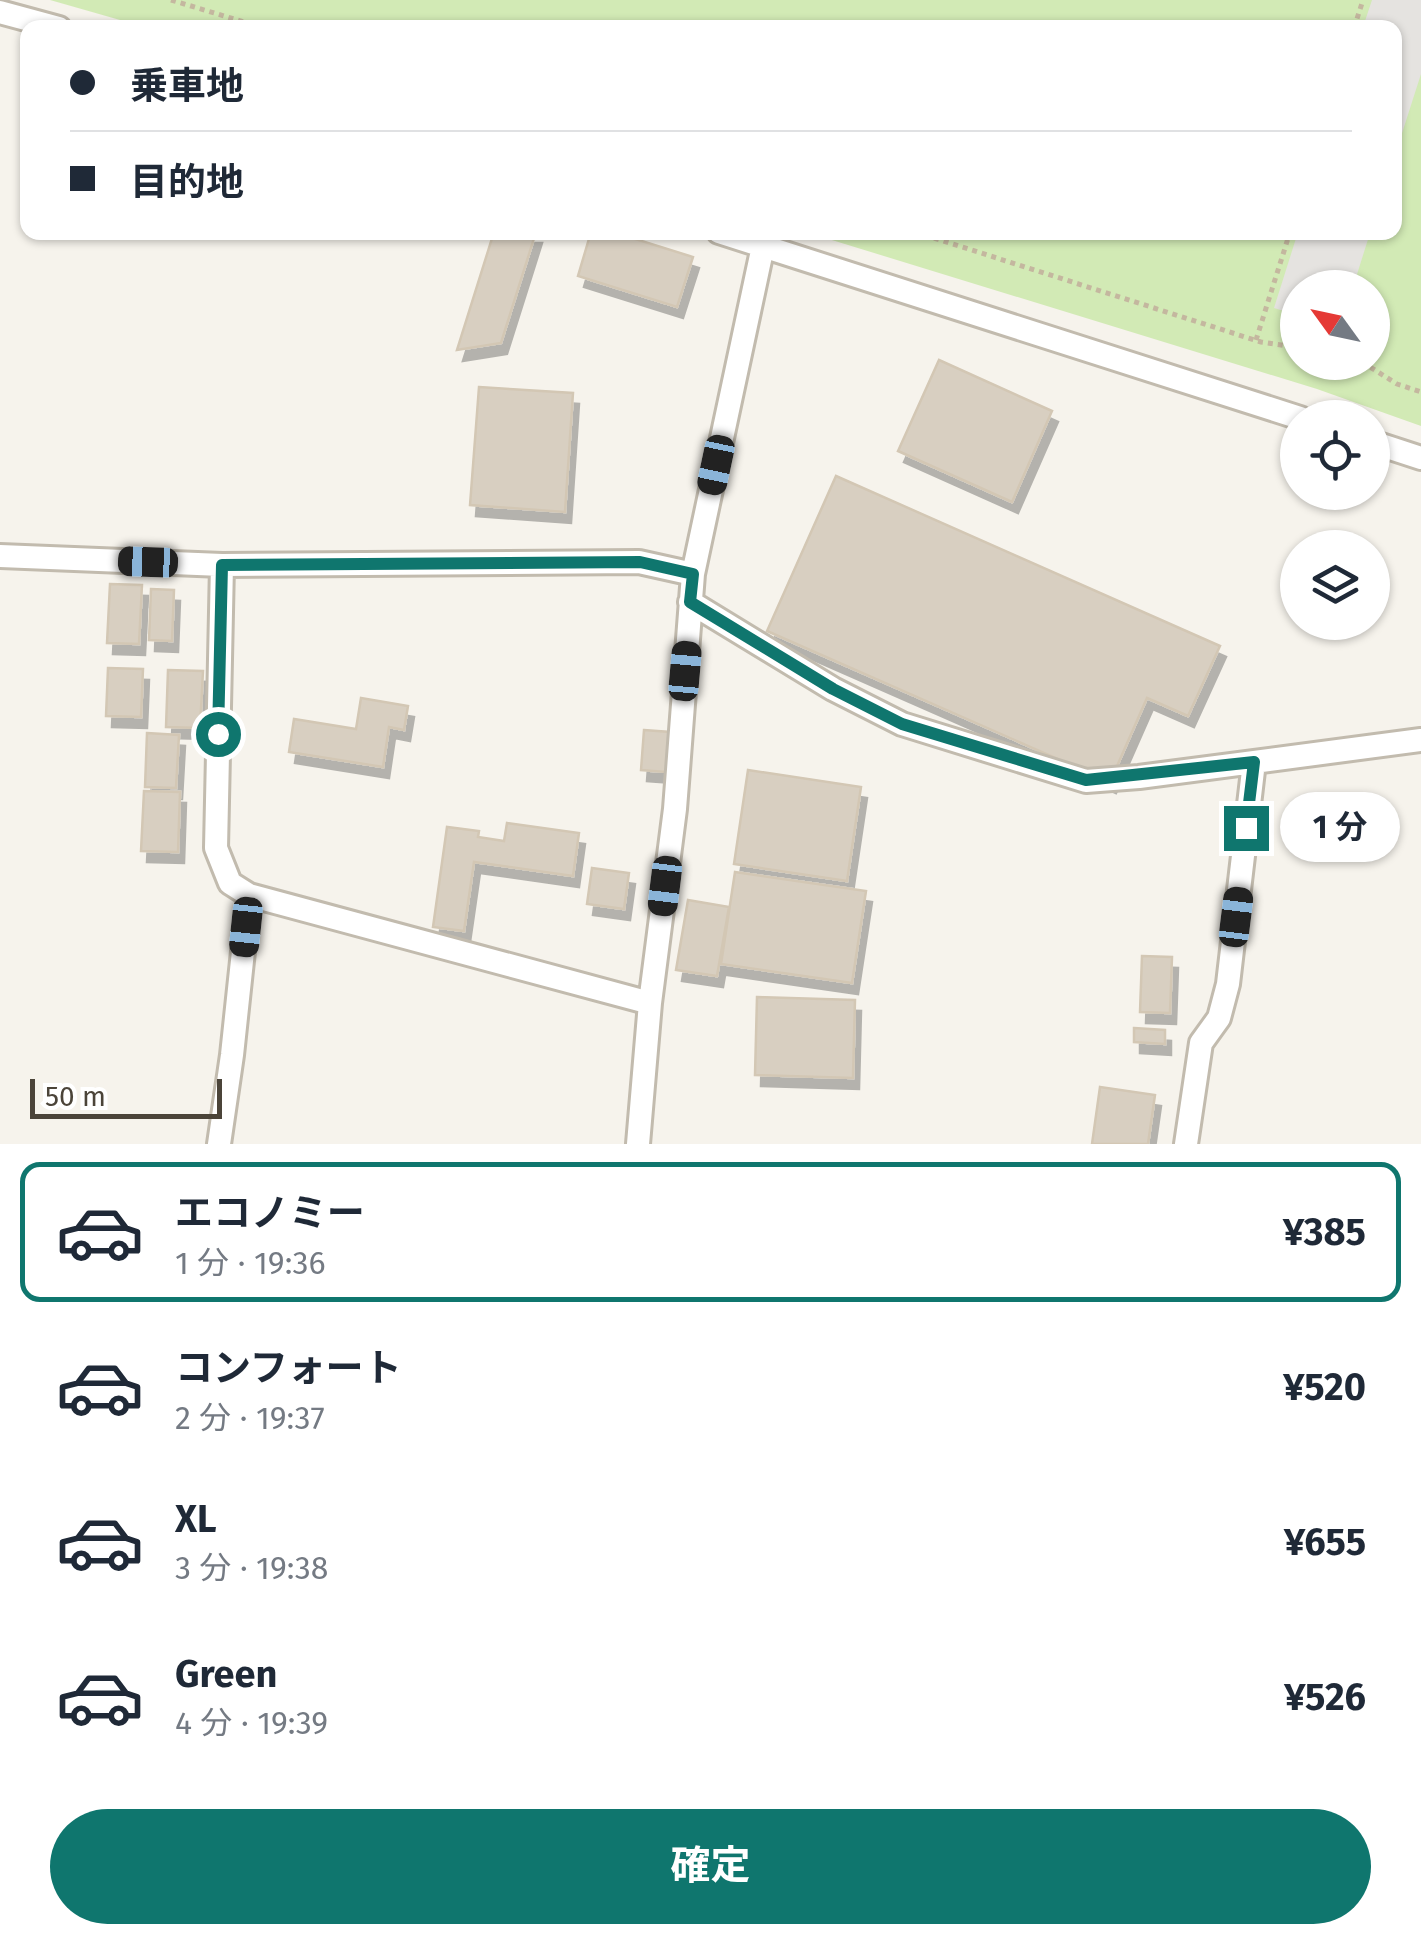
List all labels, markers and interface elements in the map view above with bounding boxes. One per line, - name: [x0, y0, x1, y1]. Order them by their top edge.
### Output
- text: 乗車地: [130, 63, 244, 109]
- text: 目的地: [130, 159, 244, 205]
- north arrow: [1280, 270, 1390, 380]
- map controls: [1280, 270, 1390, 640]
- button: locate: [1280, 400, 1390, 510]
- car: [695, 433, 737, 497]
- button: layers: [1280, 530, 1390, 640]
- car: [117, 546, 179, 578]
- car: [667, 640, 703, 702]
- route start: [196, 712, 241, 757]
- callout: 1 分: [1281, 793, 1401, 863]
- route end: [1224, 806, 1269, 851]
- text: 1 分: [1313, 808, 1367, 846]
- car: [646, 854, 684, 918]
- car: [1217, 885, 1255, 949]
- car: [228, 896, 264, 958]
- scale bar: [30, 1074, 222, 1118]
- text: 50 m: [45, 1080, 106, 1113]
- icon: car: [55, 1187, 145, 1277]
- text: エコノミー: [175, 1190, 365, 1236]
- text: ¥385: [1283, 1209, 1366, 1255]
- text: 1 分 · 19:36: [175, 1244, 326, 1282]
- icon: car: [55, 1342, 145, 1432]
- text: コンフォート: [175, 1345, 402, 1391]
- text: ¥520: [1283, 1364, 1366, 1410]
- text: 2 分 · 19:37: [175, 1399, 325, 1437]
- text: XL: [175, 1496, 217, 1542]
- icon: car: [55, 1497, 145, 1587]
- text: ¥655: [1284, 1519, 1366, 1565]
- text: 3 分 · 19:38: [175, 1549, 328, 1587]
- text: Green: [175, 1651, 278, 1697]
- icon: car: [55, 1652, 145, 1742]
- text: ¥526: [1284, 1674, 1366, 1720]
- text: 4 分 · 19:39: [175, 1704, 328, 1742]
- button: 確定: [50, 1809, 1371, 1924]

